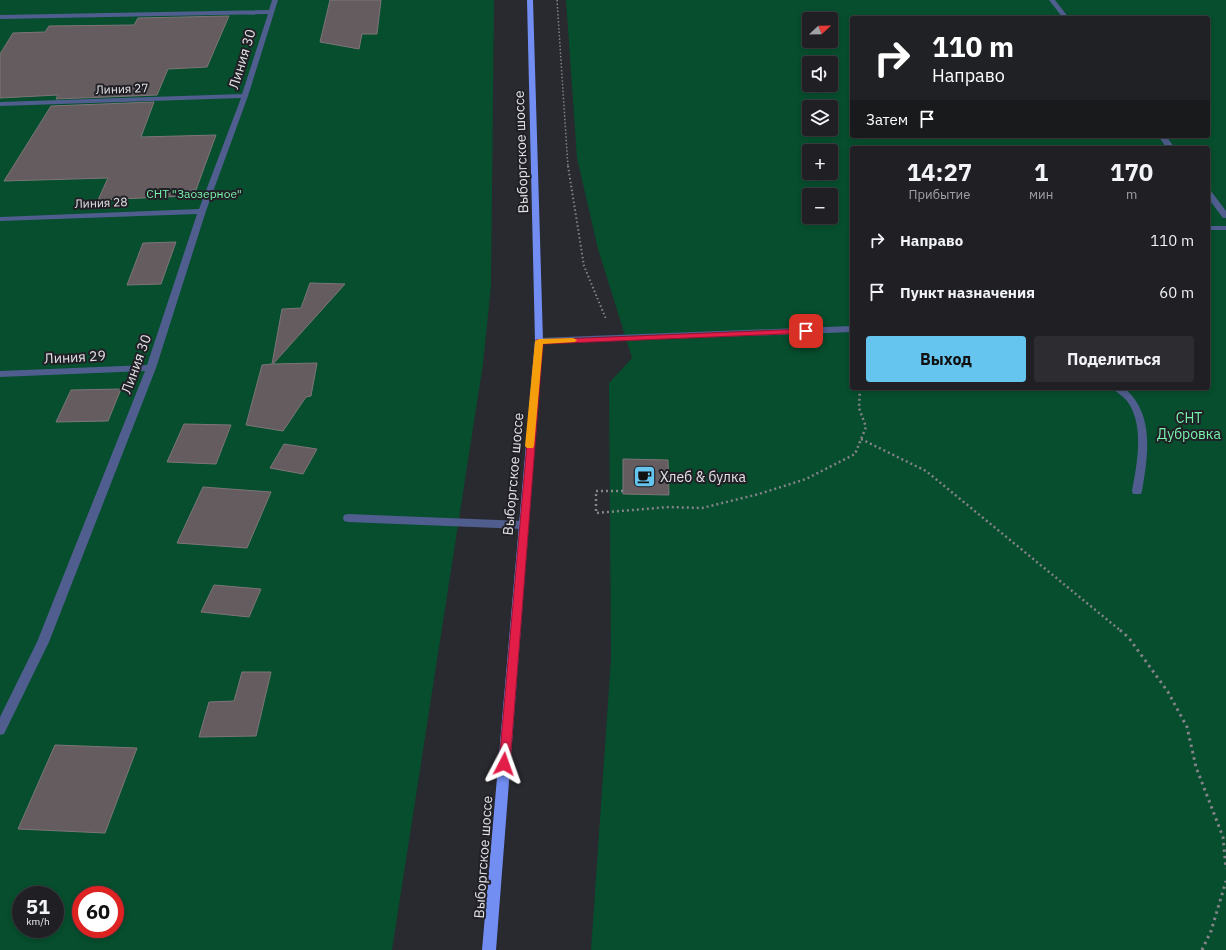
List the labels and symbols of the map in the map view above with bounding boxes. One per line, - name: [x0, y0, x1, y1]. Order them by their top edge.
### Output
- north arrow: [802, 12, 838, 48]
- street label: Линия 30: [224, 27, 260, 91]
- street label: Линия 27: [95, 80, 149, 97]
- street label: Выборгское шоссе: [510, 90, 532, 214]
- park label: СНТ "Заозерное": [146, 186, 242, 201]
- street label: Линия 28: [74, 194, 128, 211]
- pin: [789, 314, 823, 348]
- street label: Линия 30: [117, 332, 155, 396]
- street label: Линия 29: [44, 346, 106, 368]
- park label: СНТ Дубровка: [1157, 409, 1221, 443]
- street label: Выборгское шоссе: [499, 412, 527, 536]
- cafe icon: Хлеб & булка: [631, 464, 657, 490]
- place label: Хлеб & булка: [660, 468, 747, 486]
- position arrow: [483, 743, 525, 785]
- street label: Выборгское шоссе: [470, 795, 496, 919]
- speed limit sign: 60: [72, 886, 124, 938]

